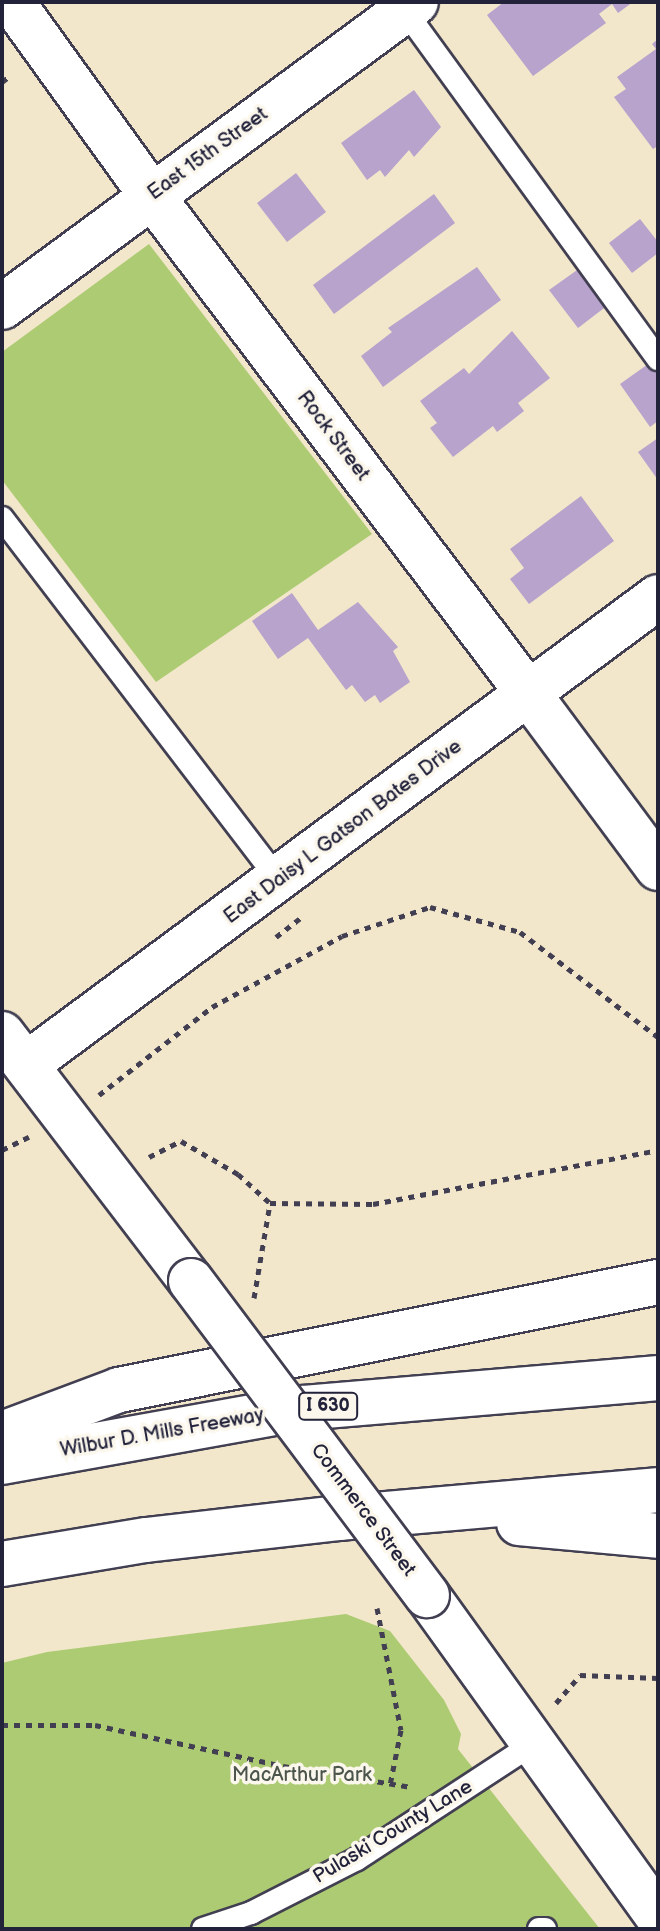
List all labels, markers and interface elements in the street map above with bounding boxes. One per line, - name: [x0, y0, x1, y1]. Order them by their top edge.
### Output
- street label: East 15th Street: [143, 102, 273, 206]
- street label: Rock Street: [291, 386, 375, 486]
- street label: East Daisy L Gatson Bates Drive: [219, 734, 467, 930]
- road number: I 630: [298, 1392, 358, 1420]
- street label: Wilbur D. Mills Freeway: [58, 1403, 266, 1463]
- street label: Commerce Street: [305, 1439, 421, 1581]
- park label: MacArthur Park: [232, 1763, 372, 1787]
- street label: Pulaski County Lane: [308, 1775, 478, 1889]

